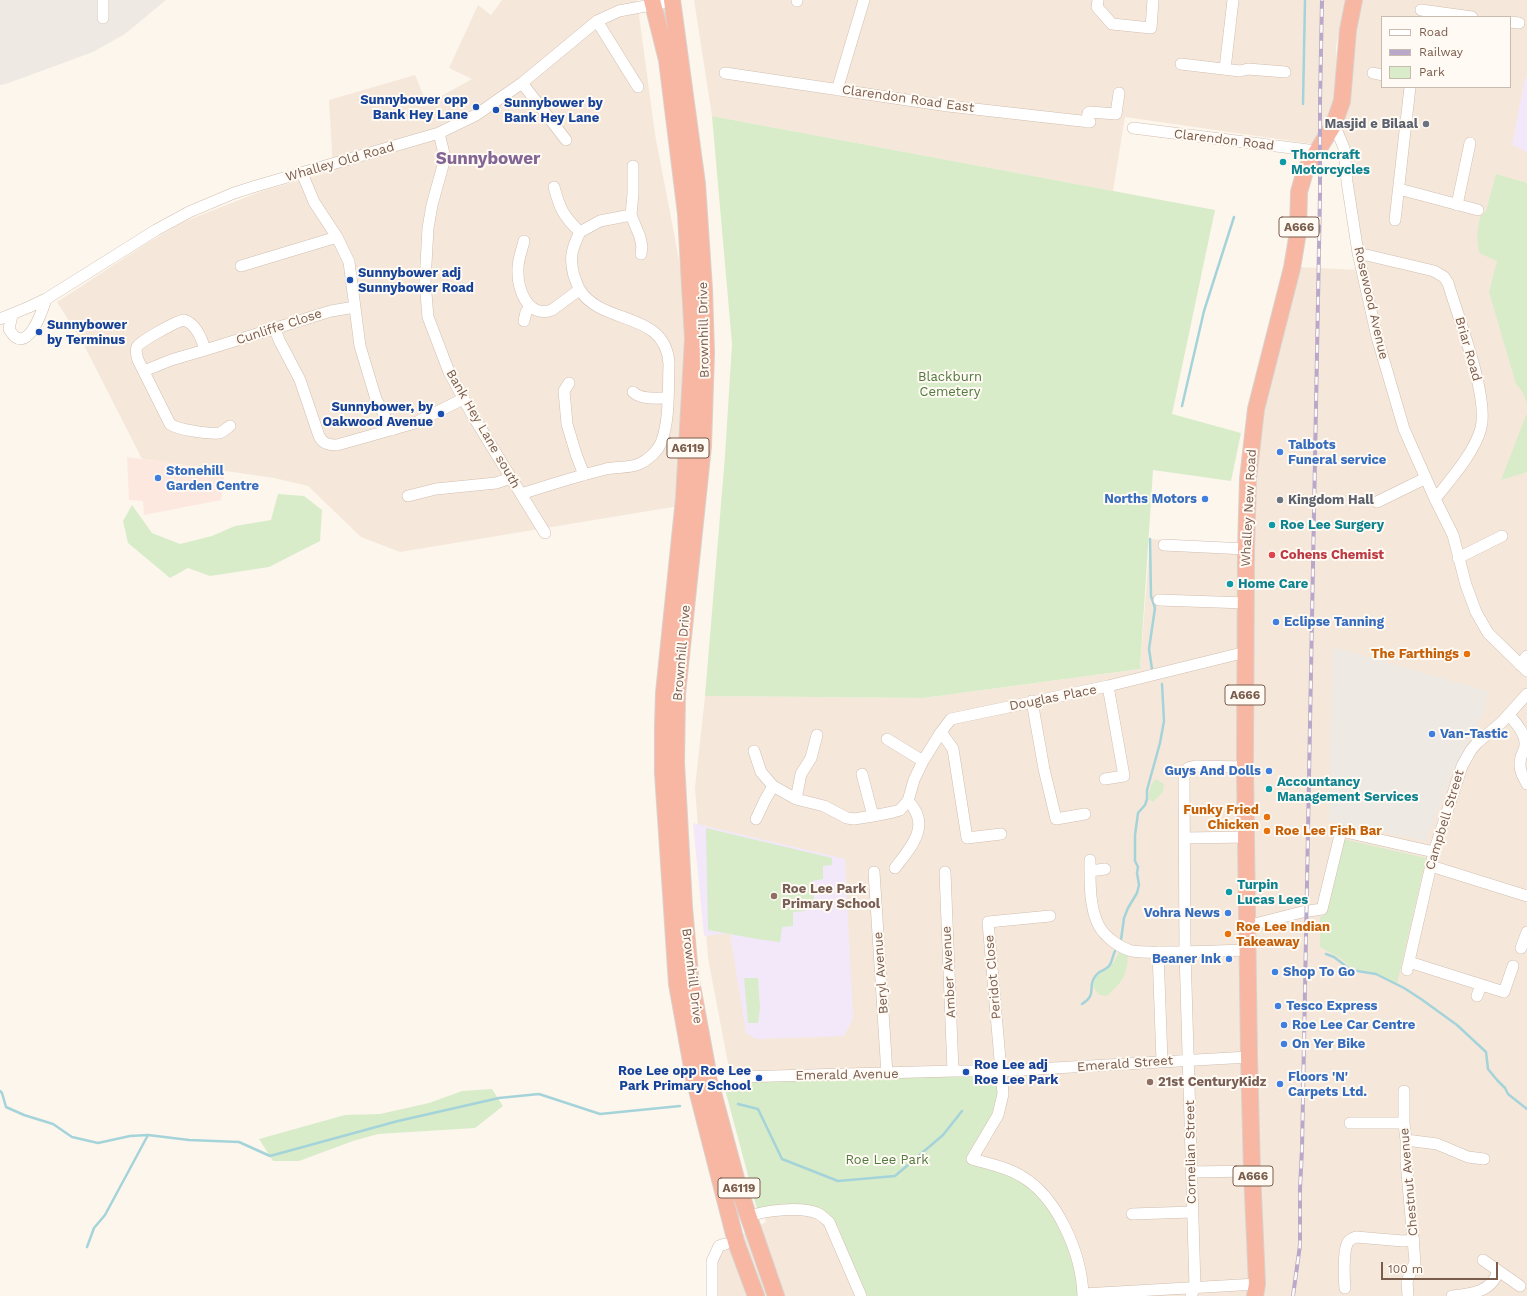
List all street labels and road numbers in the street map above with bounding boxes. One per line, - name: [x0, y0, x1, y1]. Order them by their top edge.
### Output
- street label: Clarendon Road East: [841, 82, 975, 116]
- street label: Clarendon Road: [1173, 126, 1275, 154]
- street label: Whalley Old Road: [284, 139, 396, 185]
- road number: A666: [1279, 217, 1319, 237]
- street label: Rosewood Avenue: [1350, 245, 1392, 361]
- street label: Brownhill Drive: [695, 282, 713, 378]
- street label: Cunliffe Close: [234, 306, 324, 348]
- street label: Briar Road: [1451, 315, 1485, 383]
- street label: Bank Hey Lane south: [443, 367, 523, 491]
- road number: A6119: [667, 438, 709, 458]
- street label: Whalley New Road: [1238, 449, 1260, 567]
- street label: Brownhill Drive: [670, 604, 694, 702]
- street label: Douglas Place: [1008, 682, 1098, 714]
- road number: A666: [1225, 685, 1265, 705]
- street label: Campbell Street: [1422, 768, 1468, 872]
- street label: Amber Avenue: [939, 925, 959, 1019]
- street label: Brownhill Drive: [678, 927, 706, 1025]
- street label: Beryl Avenue: [870, 931, 892, 1015]
- street label: Peridot Close: [982, 934, 1004, 1020]
- street label: Emerald Street: [1076, 1053, 1174, 1075]
- street label: Emerald Avenue: [795, 1066, 899, 1084]
- street label: Cornelian Street: [1182, 1100, 1200, 1204]
- street label: Chestnut Avenue: [1396, 1127, 1422, 1237]
- road number: A666: [1233, 1166, 1273, 1186]
- road number: A6119: [718, 1178, 760, 1198]

